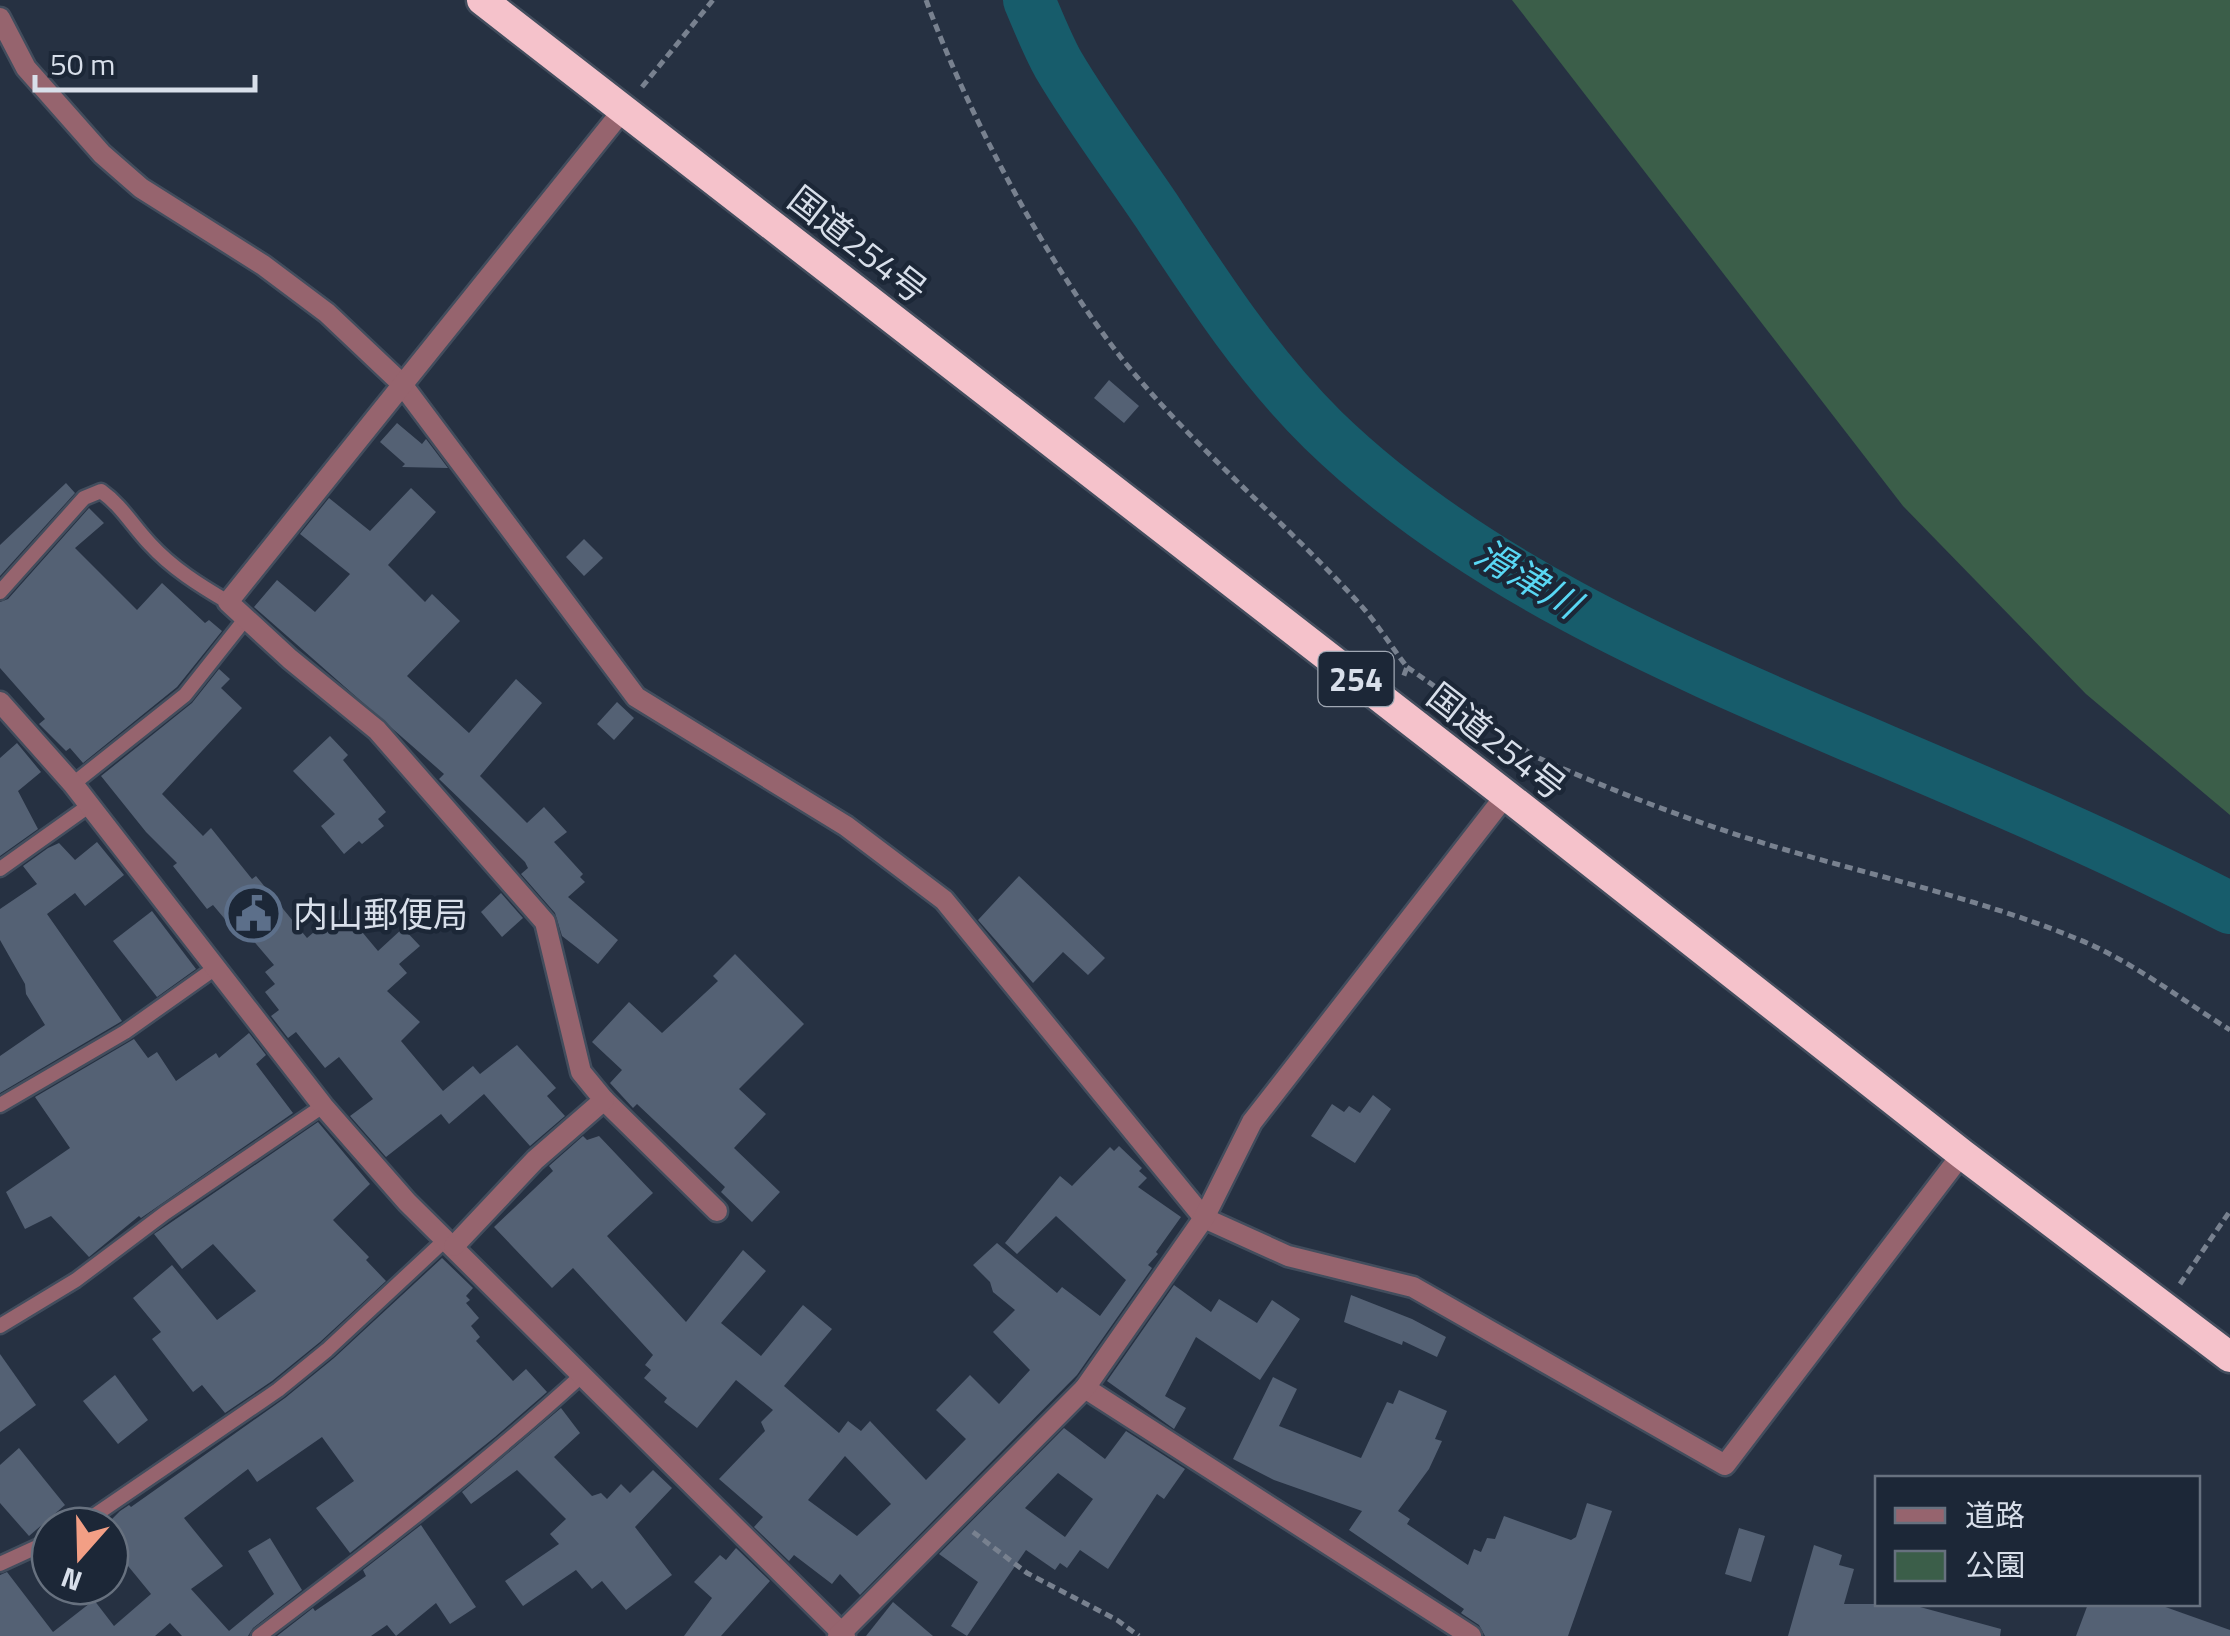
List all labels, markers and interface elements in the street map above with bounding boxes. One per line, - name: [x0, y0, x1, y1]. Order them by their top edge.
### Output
- scale bar: [35, 30, 255, 92]
- text: 50 m: [50, 41, 115, 87]
- street label: 国道254号: [777, 172, 939, 316]
- water label: 滑津川: [1464, 524, 1595, 634]
- road number: 254: [1318, 652, 1394, 706]
- street label: 国道254号: [1416, 669, 1578, 813]
- public building icon: 内山郵便局: [224, 884, 284, 944]
- place label: 内山郵便局: [293, 887, 468, 941]
- legend: [1875, 1476, 2200, 1606]
- text: 道路: [1965, 1492, 2025, 1538]
- north arrow: [30, 1506, 130, 1606]
- text: 公園: [1965, 1542, 2025, 1588]
- text: N: [55, 1556, 88, 1603]

